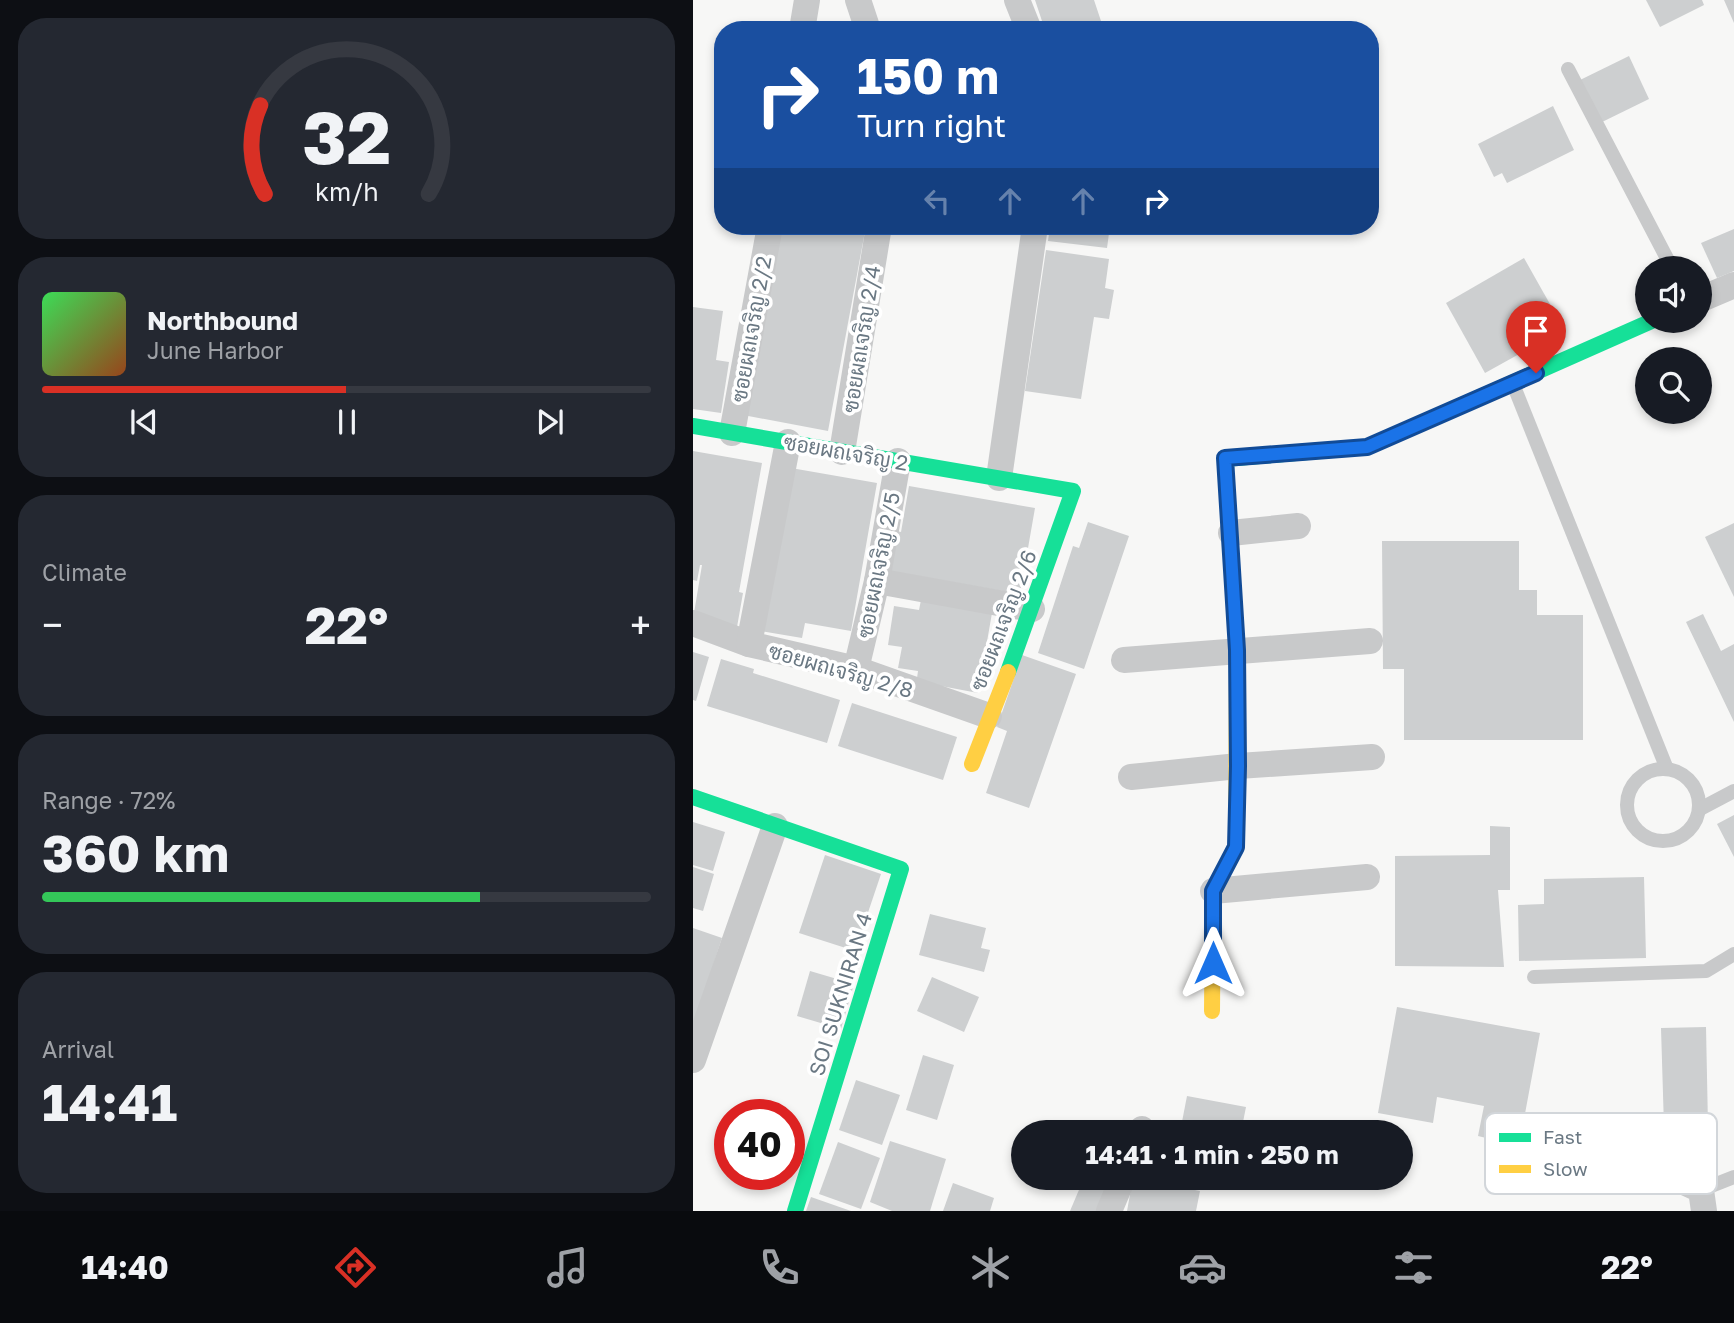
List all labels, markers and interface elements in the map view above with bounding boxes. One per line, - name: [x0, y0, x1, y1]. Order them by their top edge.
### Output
- text: 150 m: [857, 46, 999, 105]
- icon: right: [742, 49, 833, 140]
- text: 32: [302, 94, 391, 181]
- text: Turn right: [857, 106, 1006, 144]
- text: km/h: [315, 176, 378, 207]
- icon: left: [918, 182, 956, 220]
- icon: ahead: [991, 182, 1029, 220]
- icon: ahead: [1064, 182, 1102, 220]
- icon: right: [1137, 182, 1175, 220]
- street label: ซอยผถเจริญ 2/2: [725, 254, 777, 404]
- map controls: [1635, 256, 1712, 424]
- button: sound: [1635, 256, 1712, 333]
- street label: ซอยผถเจริญ 2/4: [837, 264, 885, 414]
- pin: [1506, 301, 1566, 373]
- text: Northbound: [147, 305, 298, 336]
- icon: arrive: [1517, 312, 1555, 350]
- text: June Harbor: [147, 336, 283, 364]
- button: search: [1635, 347, 1712, 424]
- icon: previous: [125, 403, 163, 441]
- icon: pause: [328, 403, 366, 441]
- icon: next: [531, 403, 569, 441]
- street label: ซอยผถเจริญ 2: [782, 428, 910, 476]
- street label: ซอยผถเจริญ 2/5: [851, 490, 905, 640]
- street label: ซอยผถเจริญ 2/6: [964, 546, 1042, 694]
- text: Climate: [42, 558, 127, 586]
- text: 22°: [305, 593, 388, 655]
- text: −: [42, 602, 63, 647]
- text: +: [630, 602, 651, 647]
- street label: ซอยผถเจริญ 2/8: [766, 637, 916, 703]
- text: Range · 72%: [42, 786, 175, 814]
- text: 360 km: [42, 821, 229, 883]
- street label: SOI SUKNIRAN 4: [803, 909, 877, 1079]
- position arrow: [1176, 926, 1250, 1000]
- text: Arrival: [42, 1035, 114, 1063]
- text: 14:41: [42, 1070, 177, 1132]
- speed limit sign: 40: [714, 1099, 805, 1190]
- legend: [1485, 1113, 1717, 1194]
- text: Fast: [1543, 1125, 1582, 1148]
- text: 14:41 · 1 min · 250 m: [1085, 1139, 1339, 1170]
- text: Slow: [1543, 1157, 1588, 1180]
- icon: directions: [331, 1243, 380, 1292]
- icon: music: [543, 1243, 592, 1292]
- icon: phone: [755, 1243, 804, 1292]
- icon: climate: [966, 1243, 1015, 1292]
- icon: car: [1178, 1243, 1227, 1292]
- icon: filters: [1389, 1243, 1438, 1292]
- text: 14:40: [81, 1248, 169, 1286]
- text: 22°: [1601, 1248, 1653, 1286]

